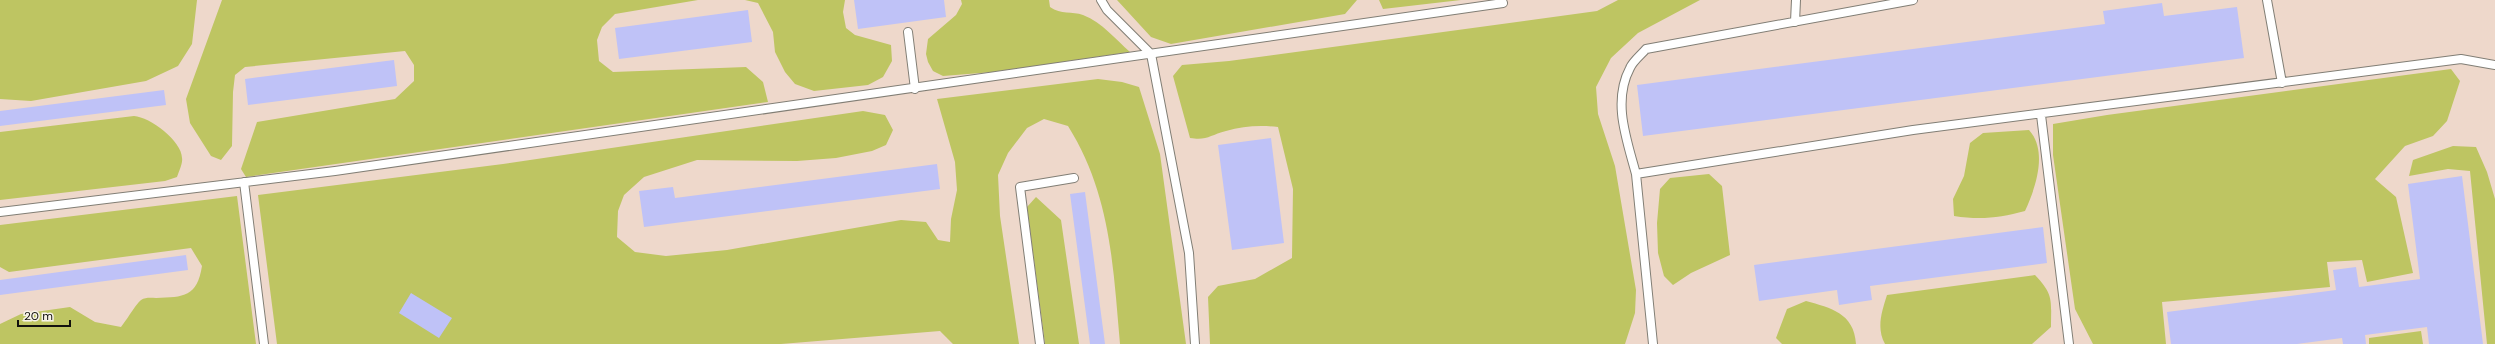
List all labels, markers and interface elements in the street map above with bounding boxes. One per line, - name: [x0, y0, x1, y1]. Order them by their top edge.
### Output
- scale bar: [18, 302, 70, 328]
- text: 20 m: [24, 308, 53, 324]

